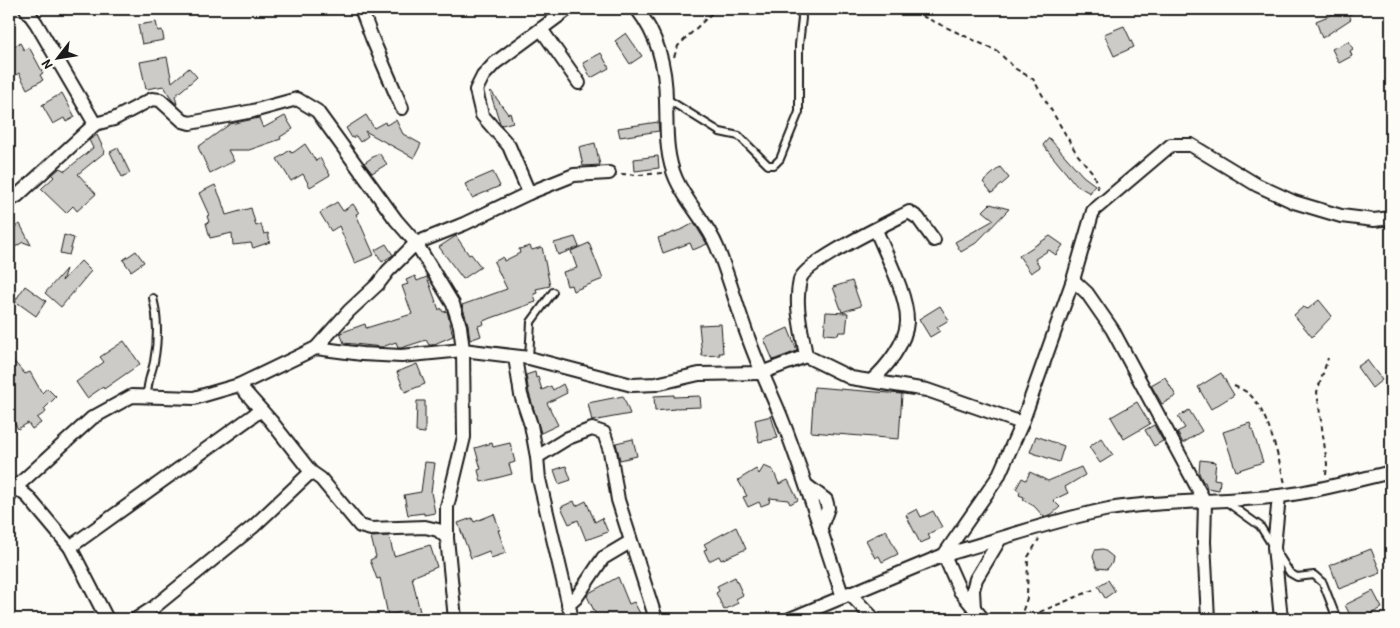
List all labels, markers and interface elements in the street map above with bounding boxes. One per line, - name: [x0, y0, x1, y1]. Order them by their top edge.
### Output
- north arrow: [32, 32, 82, 82]
- text: N: [36, 56, 56, 73]

